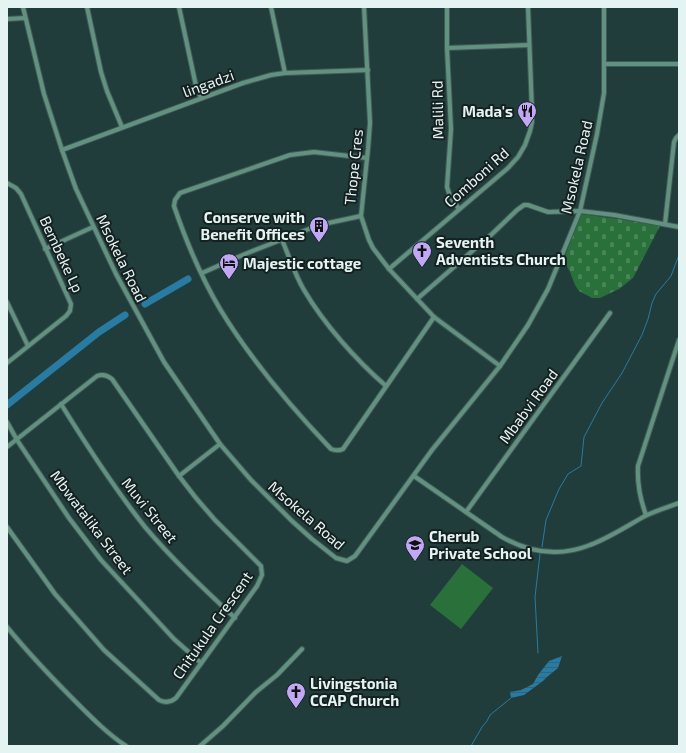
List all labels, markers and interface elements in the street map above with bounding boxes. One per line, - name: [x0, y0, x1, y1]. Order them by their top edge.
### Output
- street label: lingadzi: [180, 65, 236, 101]
- street label: Malili Rd: [427, 80, 447, 140]
- restaurant icon: Mada's: [516, 100, 538, 128]
- place label: Mada's: [462, 102, 513, 120]
- street label: Msokela Road: [557, 119, 595, 215]
- street label: Thope Cres: [340, 128, 366, 206]
- street label: Comboni Rd: [440, 143, 512, 211]
- place label: Conserve with Benefit Offices: [201, 208, 305, 243]
- street label: Msokela Road: [93, 211, 151, 305]
- street label: Bembeke Lp: [36, 213, 88, 295]
- building icon: Conserve with Benefit Offices: [308, 215, 330, 243]
- place label: Seventh Adventists Church: [436, 233, 566, 268]
- church icon: Seventh Adventists Church: [411, 240, 433, 268]
- hotel icon: Majestic cottage: [218, 252, 240, 280]
- place label: Majestic cottage: [243, 254, 361, 272]
- street label: Mbabvi Road: [495, 365, 561, 447]
- street label: Mbwatalika Street: [47, 467, 137, 578]
- street label: Muvi Street: [118, 474, 182, 546]
- street label: Msokela Road: [265, 477, 349, 553]
- place label: Cherub Private School: [429, 527, 532, 562]
- school or university icon: Cherub Private School: [404, 534, 426, 562]
- street label: Chitukula Crescent: [168, 568, 256, 682]
- place label: Livingstonia CCAP Church: [310, 674, 399, 709]
- church icon: Livingstonia CCAP Church: [285, 681, 307, 709]

